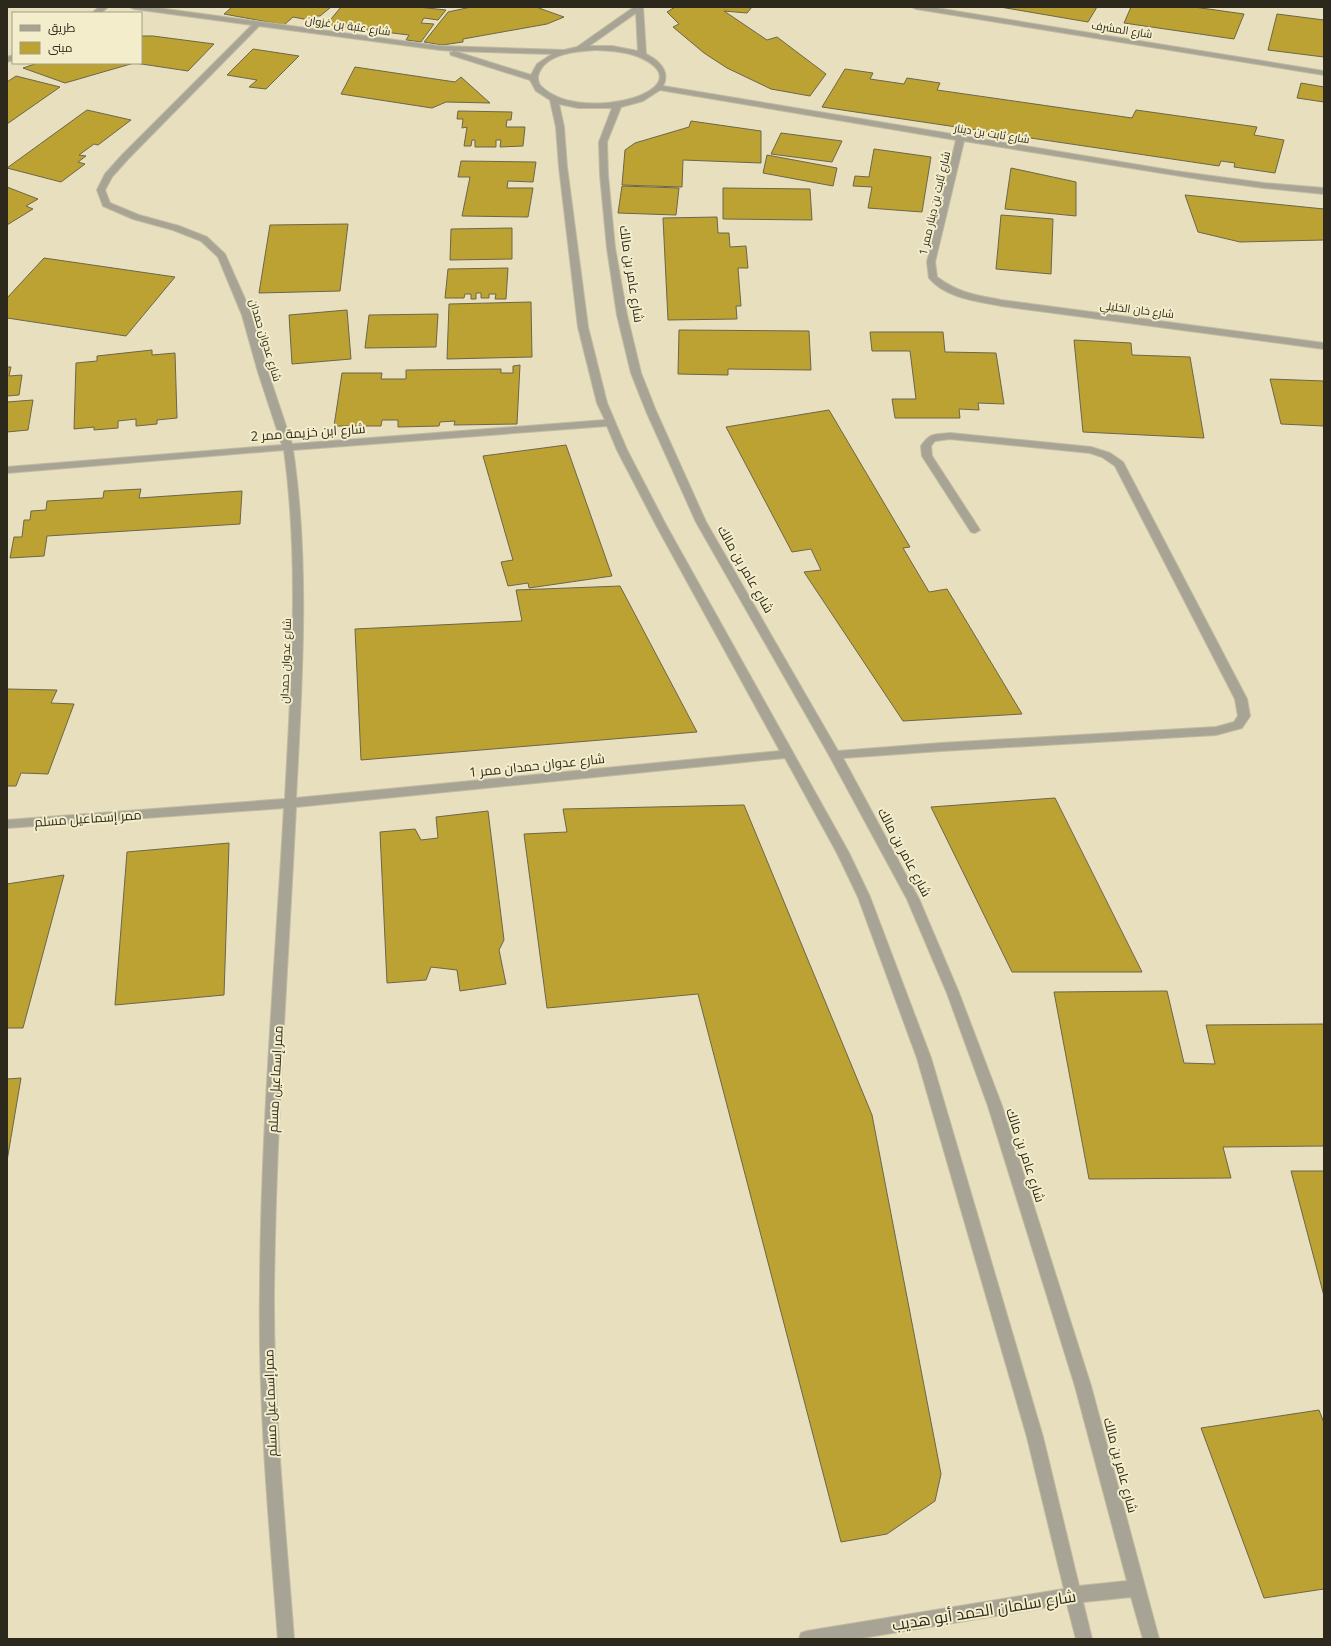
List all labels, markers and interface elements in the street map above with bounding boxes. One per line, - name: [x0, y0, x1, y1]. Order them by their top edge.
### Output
- legend: [12, 12, 142, 64]
- street label: شارع عتبة بن غزوان: [304, 12, 392, 39]
- street label: شارع المشرف: [1090, 17, 1154, 42]
- text: طريق: [48, 19, 76, 36]
- text: مبنى: [48, 39, 73, 56]
- street label: شارع ثابت بن دينار: [952, 119, 1031, 147]
- street label: شارع ثابت بن دينار ممر 1: [915, 150, 954, 257]
- street label: شارع عامر بن مالك: [615, 224, 649, 324]
- street label: شارع عدوان حمدان: [245, 297, 286, 383]
- street label: شارع خان الخليلي: [1099, 297, 1175, 323]
- street label: شارع ابن خزيمة ممر 2: [250, 419, 366, 445]
- street label: شارع عامر بن مالك: [714, 522, 778, 616]
- street label: شارع عدوان حمدان: [276, 618, 295, 704]
- street label: شارع عدوان حمدان ممر 1: [468, 749, 606, 781]
- street label: شارع عامر بن مالك: [874, 804, 936, 900]
- street label: ممر إسماعيل مسلم: [34, 805, 142, 832]
- street label: ممر إسماعيل مسلم: [263, 1025, 288, 1133]
- street label: شارع عامر بن مالك: [1002, 1106, 1050, 1204]
- street label: ممر إسماعيل مسلم: [259, 1349, 282, 1457]
- street label: شارع عامر بن مالك: [1100, 1415, 1142, 1515]
- street label: شارع سلمان الحمد أبو هديب: [890, 1585, 1078, 1636]

